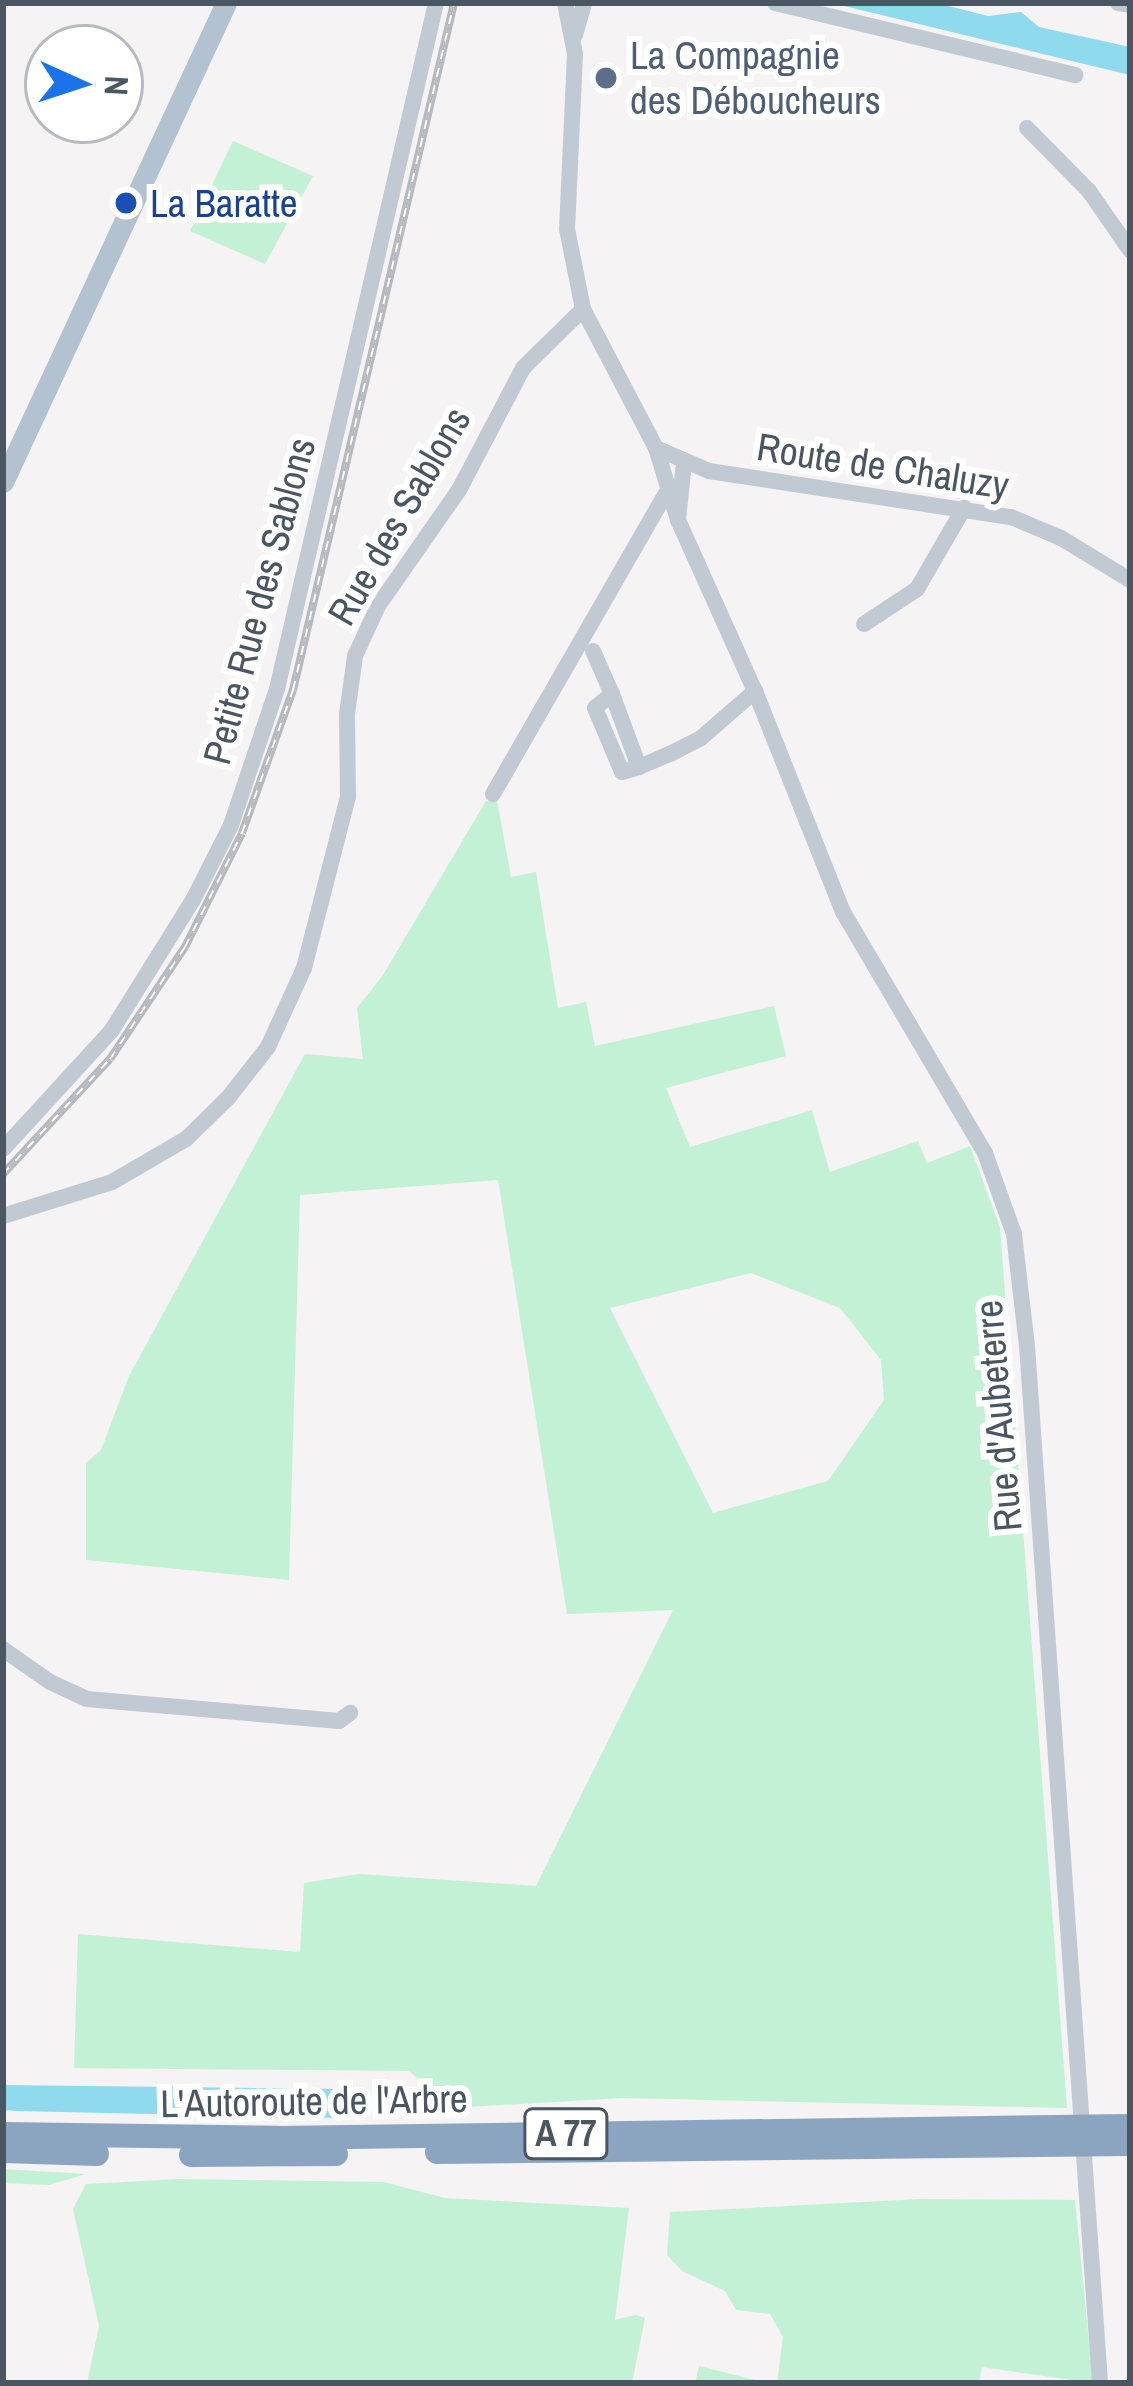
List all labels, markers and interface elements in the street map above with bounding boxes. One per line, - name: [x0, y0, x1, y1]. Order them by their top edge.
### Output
- north arrow: [24, 24, 144, 144]
- place label: La Compagnie des Déboucheurs: [630, 33, 881, 124]
- marker: La Compagnie des Déboucheurs: [593, 65, 619, 91]
- text: N: [94, 75, 139, 97]
- place label: La Baratte: [150, 180, 298, 226]
- marker: La Baratte: [113, 190, 139, 216]
- street label: Rue des Sablons: [318, 399, 480, 633]
- street label: Route de Chaluzy: [754, 423, 1012, 509]
- street label: Petite Rue des Sablons: [193, 433, 325, 769]
- street label: Rue d'Aubeterre: [965, 1298, 1031, 1534]
- street label: L'Autoroute de l'Arbre: [160, 2075, 468, 2127]
- road number: A 77: [521, 2104, 611, 2164]

